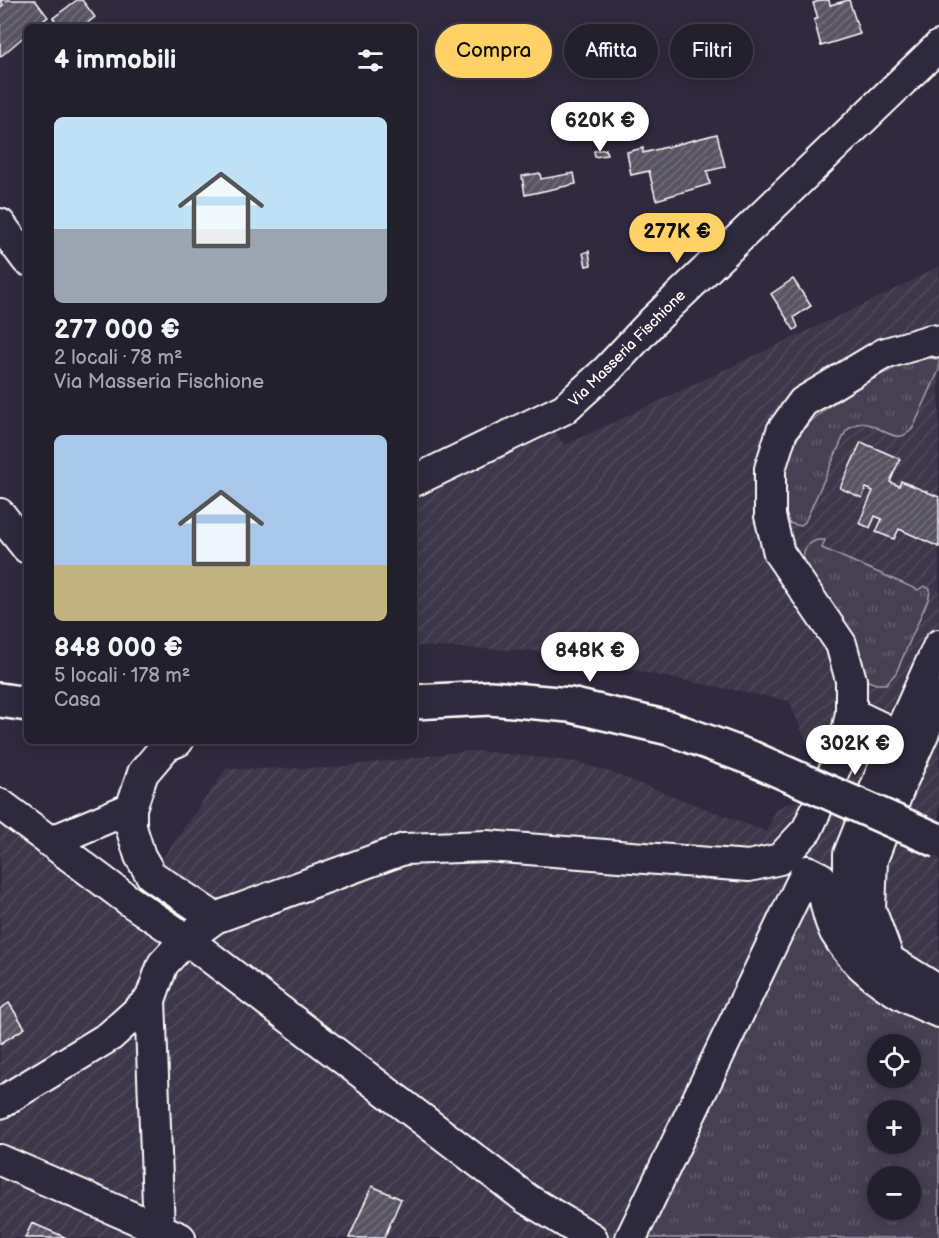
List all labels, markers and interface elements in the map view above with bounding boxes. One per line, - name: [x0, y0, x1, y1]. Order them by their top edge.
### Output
- chip: Compra: [435, 24, 552, 78]
- chip: Affitta: [564, 24, 658, 78]
- chip: Filtri: [670, 24, 753, 78]
- icon: filters: [354, 44, 387, 77]
- text: 4 immobili: [54, 45, 176, 76]
- pin: 620K €: [551, 102, 649, 153]
- text: 620K €: [565, 109, 635, 133]
- icon: home: [167, 156, 275, 264]
- pin: 277K €: [628, 213, 726, 264]
- text: 277K €: [643, 220, 711, 244]
- street label: Via Masseria Fischione: [565, 286, 690, 411]
- text: 277 000 €: [54, 315, 180, 346]
- text: 2 locali · 78 m²: [54, 346, 183, 370]
- text: Via Masseria Fischione: [54, 370, 264, 394]
- icon: home: [167, 474, 275, 582]
- pin: 848K €: [541, 632, 639, 683]
- text: 848 000 €: [54, 633, 183, 664]
- text: 848K €: [555, 639, 625, 663]
- text: 5 locali · 178 m²: [54, 664, 190, 688]
- text: Casa: [54, 688, 101, 712]
- pin: 302K €: [806, 725, 904, 776]
- text: 302K €: [820, 732, 890, 756]
- map controls: [867, 1034, 921, 1220]
- button: locate: [867, 1034, 921, 1088]
- button: +: [867, 1100, 921, 1154]
- button: −: [867, 1166, 921, 1220]

